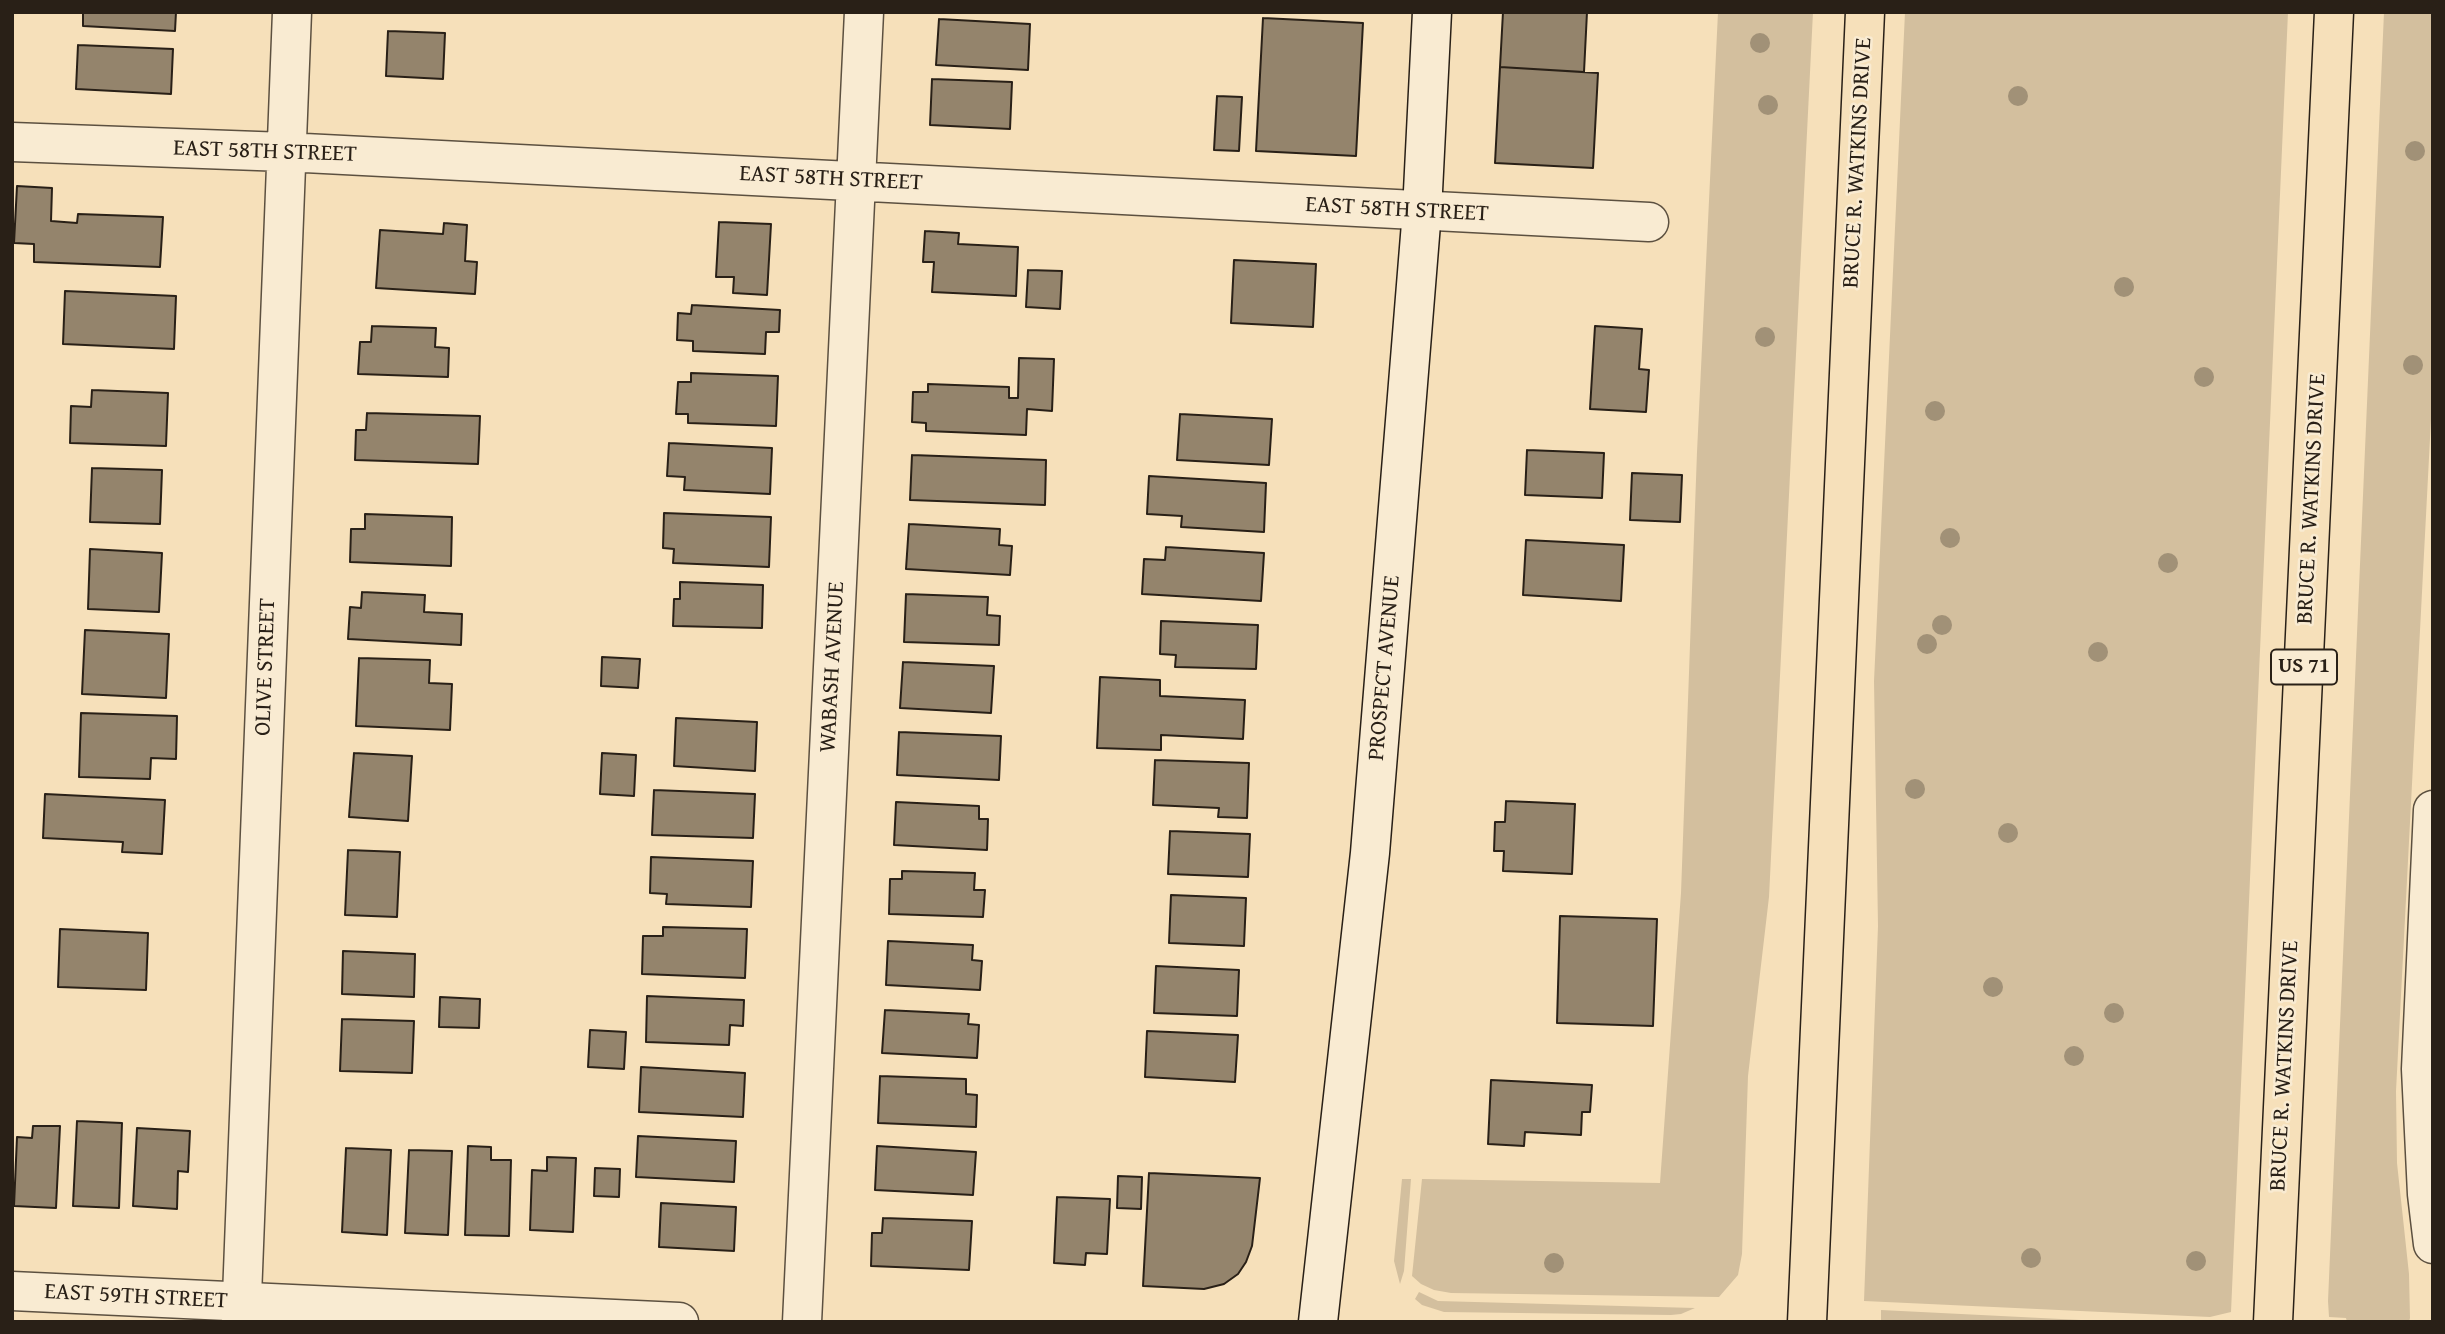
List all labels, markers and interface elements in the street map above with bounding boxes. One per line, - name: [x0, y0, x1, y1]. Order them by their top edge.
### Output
- street label: BRUCE R. WATKINS DRIVE: [1838, 37, 1878, 289]
- street label: EAST 58TH STREET: [173, 135, 357, 169]
- street label: EAST 58TH STREET: [739, 160, 923, 198]
- street label: EAST 58TH STREET: [1305, 191, 1489, 229]
- street label: BRUCE R. WATKINS DRIVE: [2292, 373, 2332, 625]
- street label: PROSPECT AVENUE: [1363, 574, 1407, 762]
- street label: WABASH AVENUE: [815, 581, 851, 753]
- street label: OLIVE STREET: [250, 598, 282, 736]
- road number: US 71: [2271, 650, 2337, 684]
- street label: BRUCE R. WATKINS DRIVE: [2265, 940, 2305, 1192]
- street label: EAST 59TH STREET: [44, 1278, 228, 1316]

